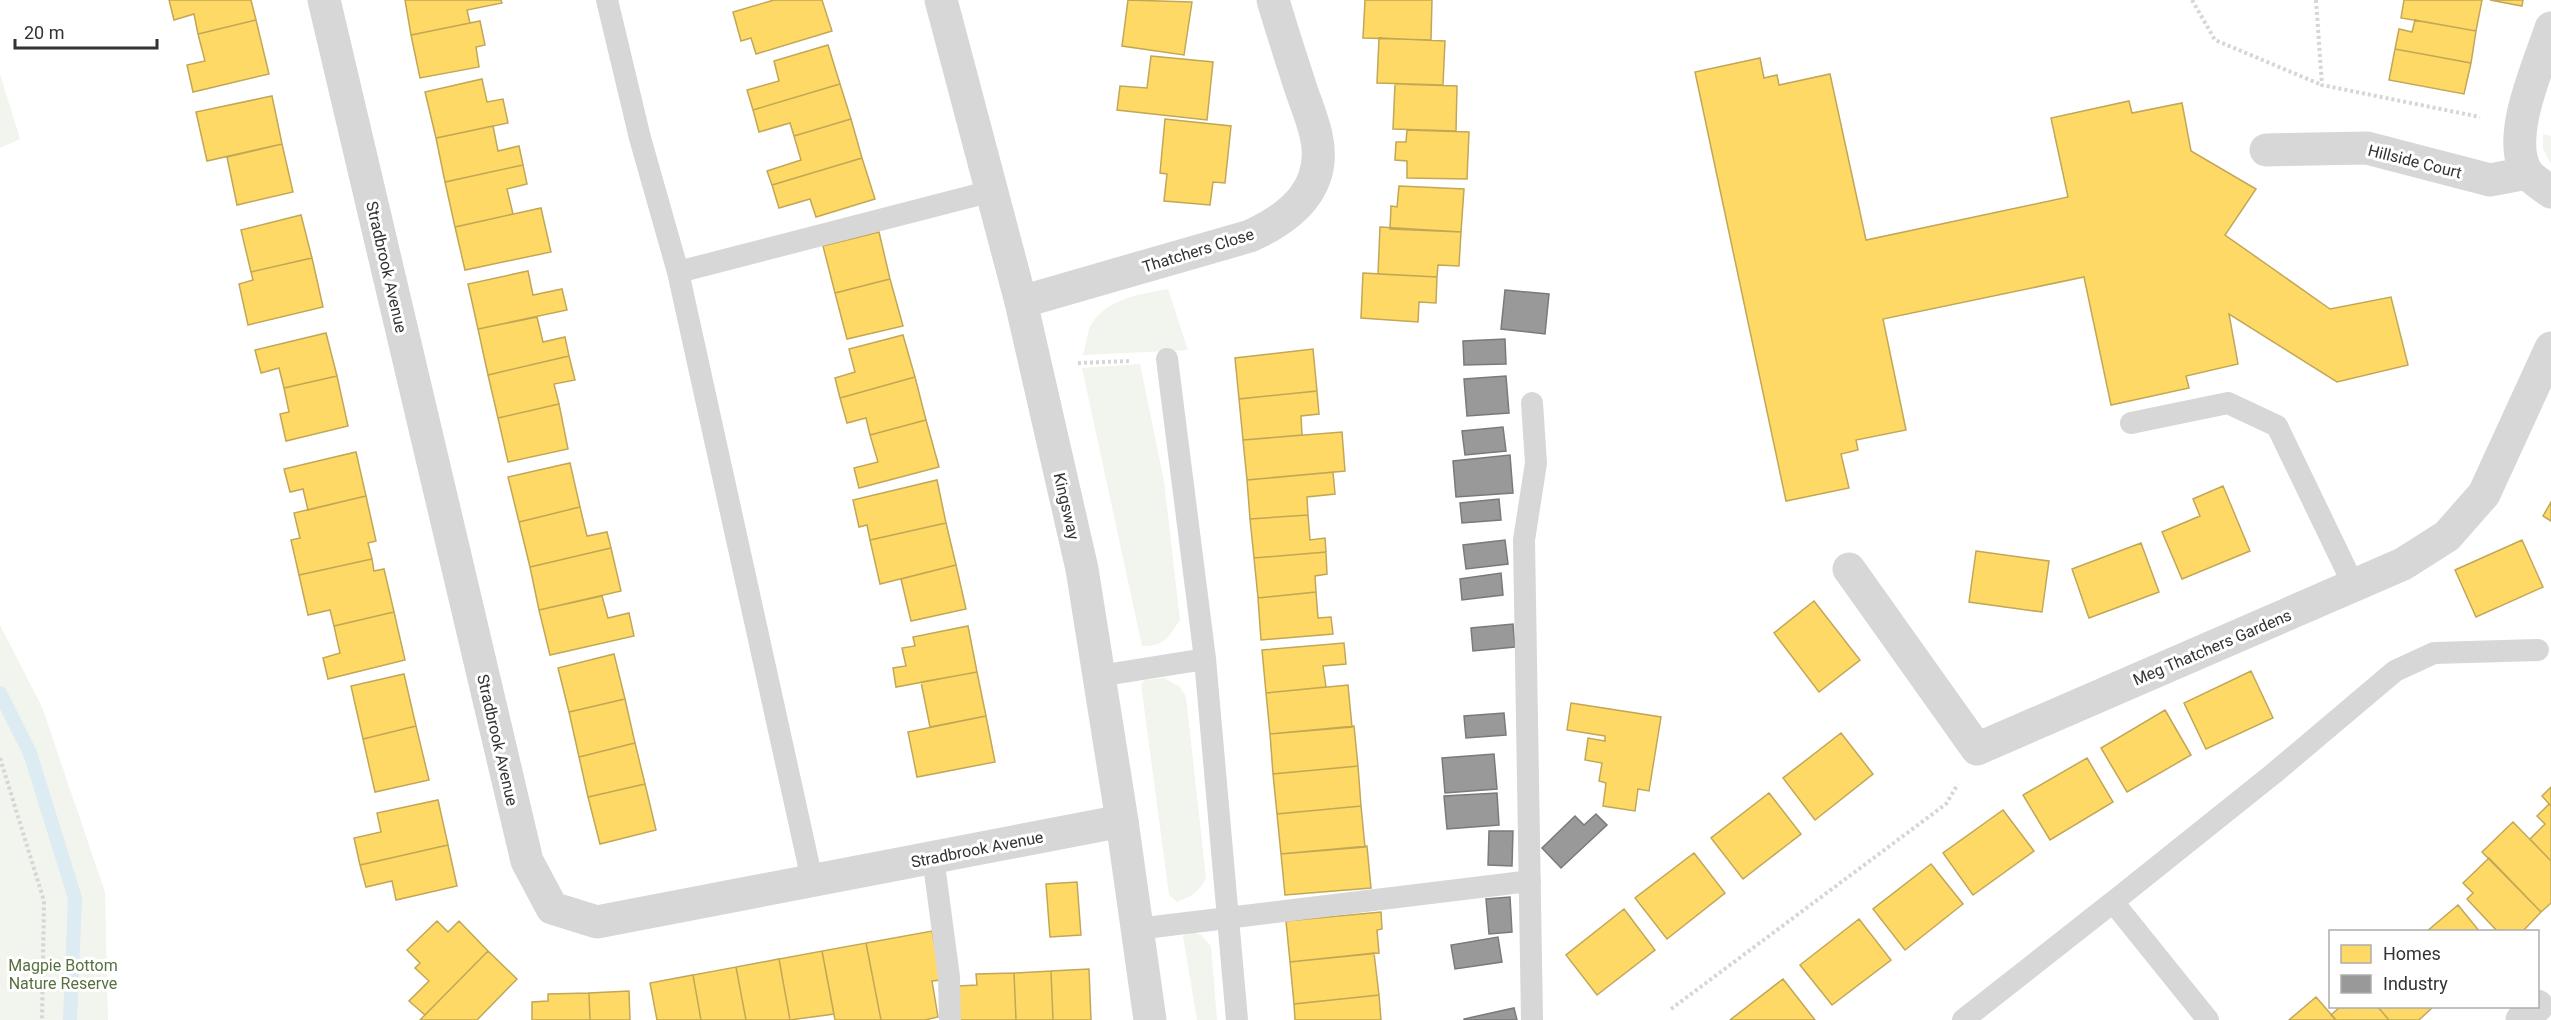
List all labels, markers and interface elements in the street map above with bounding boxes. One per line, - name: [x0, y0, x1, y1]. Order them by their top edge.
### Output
- scale bar: [15, 12, 158, 50]
- text: 20 m: [24, 22, 64, 43]
- street label: Hillside Court: [2366, 141, 2464, 182]
- street label: Stradbrook Avenue: [362, 199, 411, 335]
- street label: Thatchers Close: [1140, 224, 1256, 276]
- street label: Kingsway: [1050, 471, 1084, 542]
- street label: Meg Thatchers Gardens: [2130, 605, 2294, 689]
- street label: Stradbrook Avenue: [473, 672, 522, 808]
- street label: Stradbrook Avenue: [909, 827, 1045, 872]
- legend: [2329, 930, 2539, 1008]
- text: Homes: [2383, 943, 2441, 964]
- park label: Magpie Bottom Nature Reserve: [8, 956, 118, 993]
- text: Industry: [2383, 973, 2448, 994]

